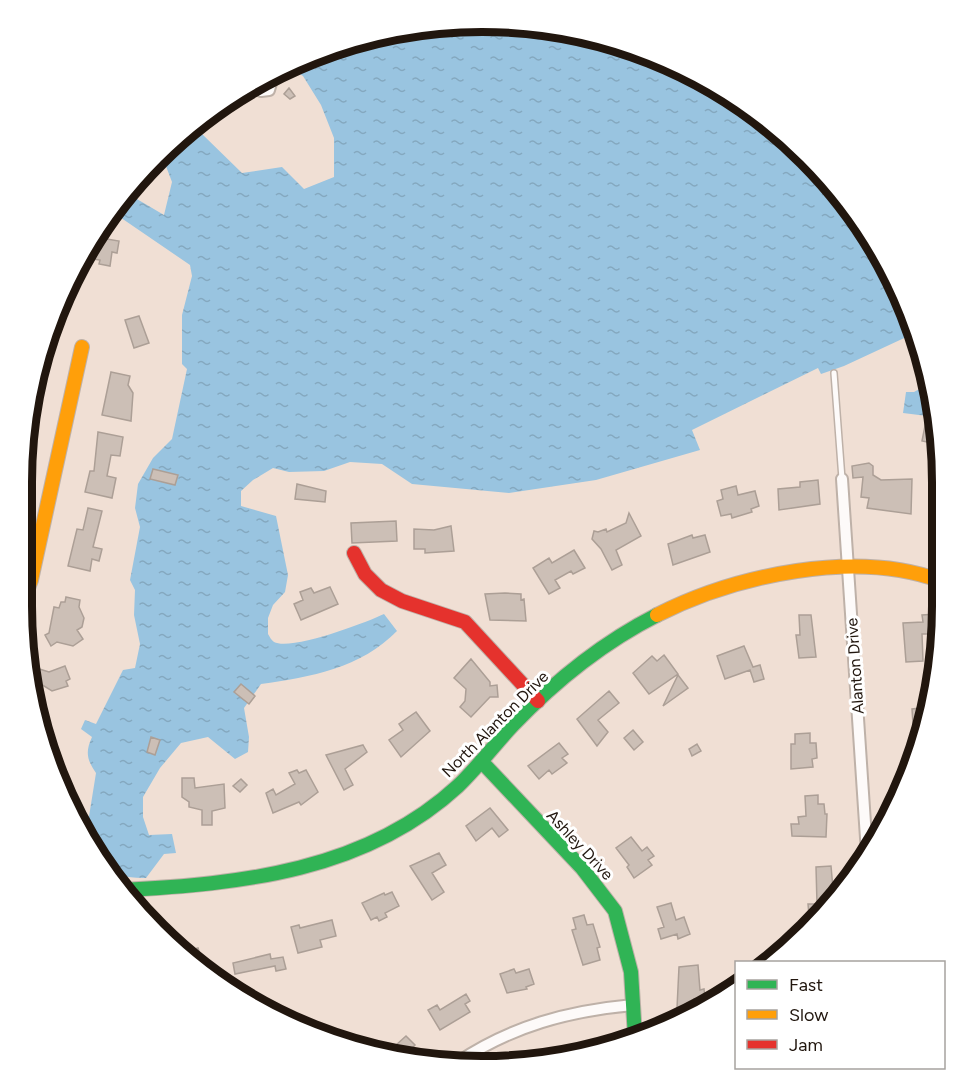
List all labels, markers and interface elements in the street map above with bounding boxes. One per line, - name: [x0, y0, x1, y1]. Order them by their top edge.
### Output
- street label: Alanton Drive: [842, 617, 868, 715]
- street label: North Alanton Drive: [438, 667, 552, 781]
- street label: Ashley Drive: [543, 806, 617, 884]
- legend: [735, 961, 945, 1069]
- text: Fast: [789, 974, 823, 996]
- text: Slow: [789, 1004, 828, 1026]
- text: Jam: [789, 1034, 823, 1056]

